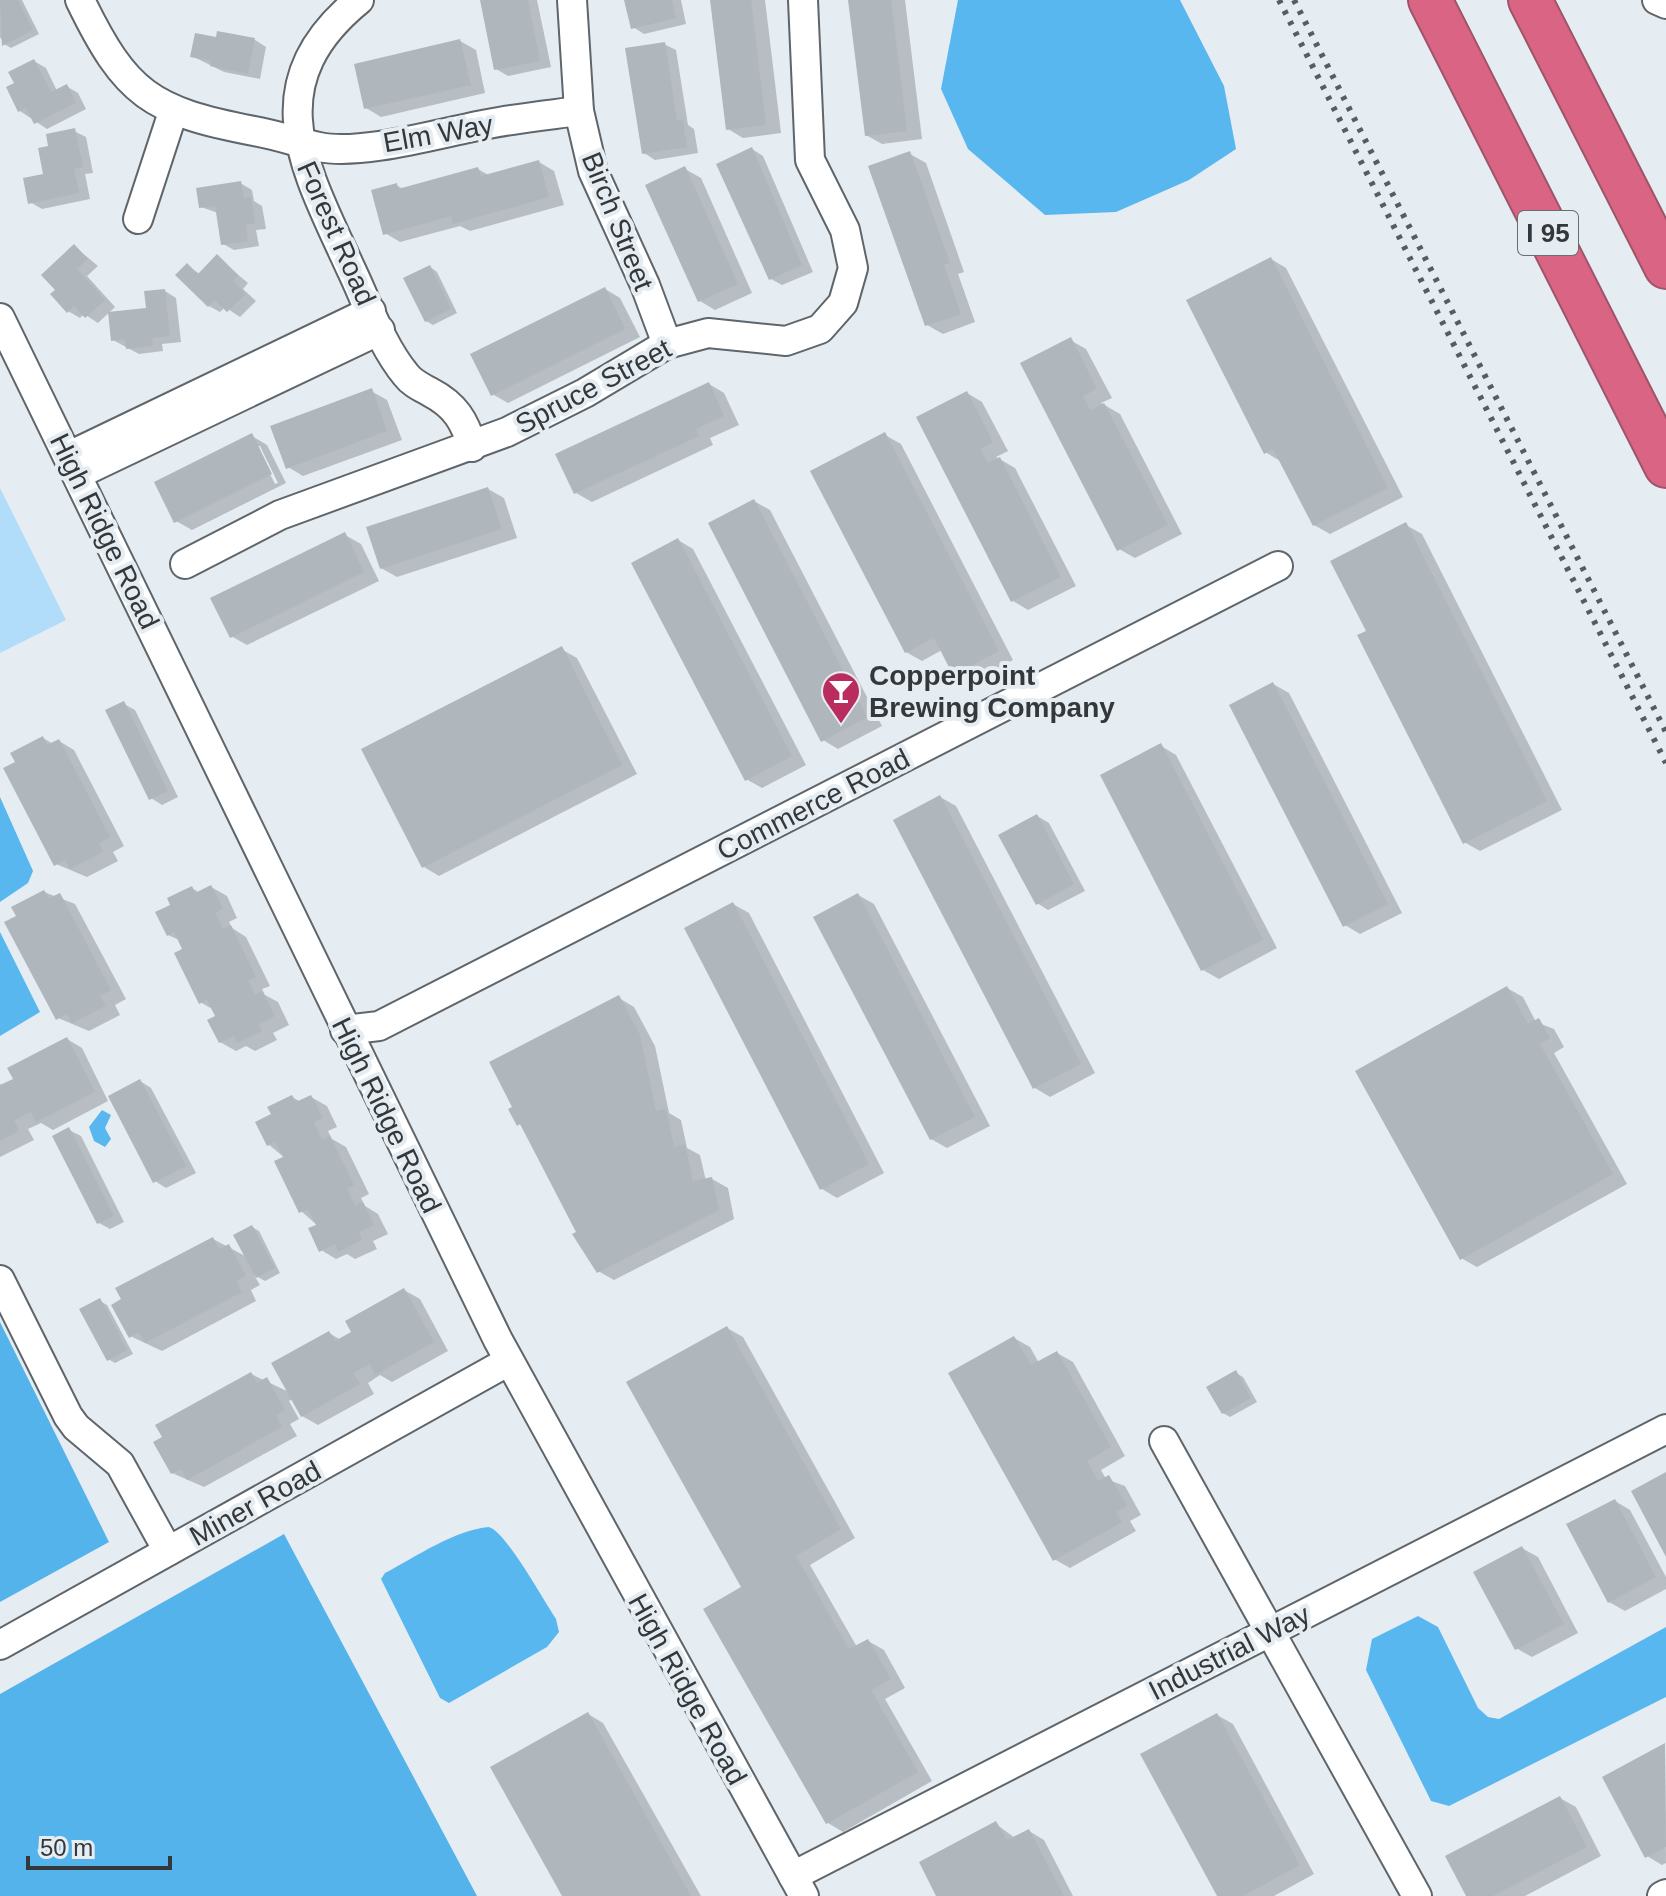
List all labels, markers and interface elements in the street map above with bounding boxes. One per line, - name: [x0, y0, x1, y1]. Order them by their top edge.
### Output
- street label: Elm Way: [381, 109, 495, 158]
- street label: Birch Street: [576, 148, 659, 295]
- street label: Forest Road: [291, 157, 382, 310]
- road number: I 95: [1518, 211, 1578, 255]
- street label: Spruce Street: [510, 332, 676, 440]
- street label: High Ridge Road: [44, 429, 165, 634]
- place label: Copperpoint Brewing Company: [869, 660, 1115, 723]
- bar icon: Copperpoint Brewing Company: [820, 670, 862, 725]
- street label: Commerce Road: [712, 743, 915, 866]
- street label: High Ridge Road: [326, 1013, 447, 1218]
- street label: Miner Road: [184, 1455, 326, 1552]
- street label: High Ridge Road: [622, 1588, 753, 1790]
- street label: Industrial Way: [1144, 1599, 1315, 1706]
- scale bar: [28, 1820, 170, 1870]
- text: 50 m: [40, 1834, 93, 1861]

